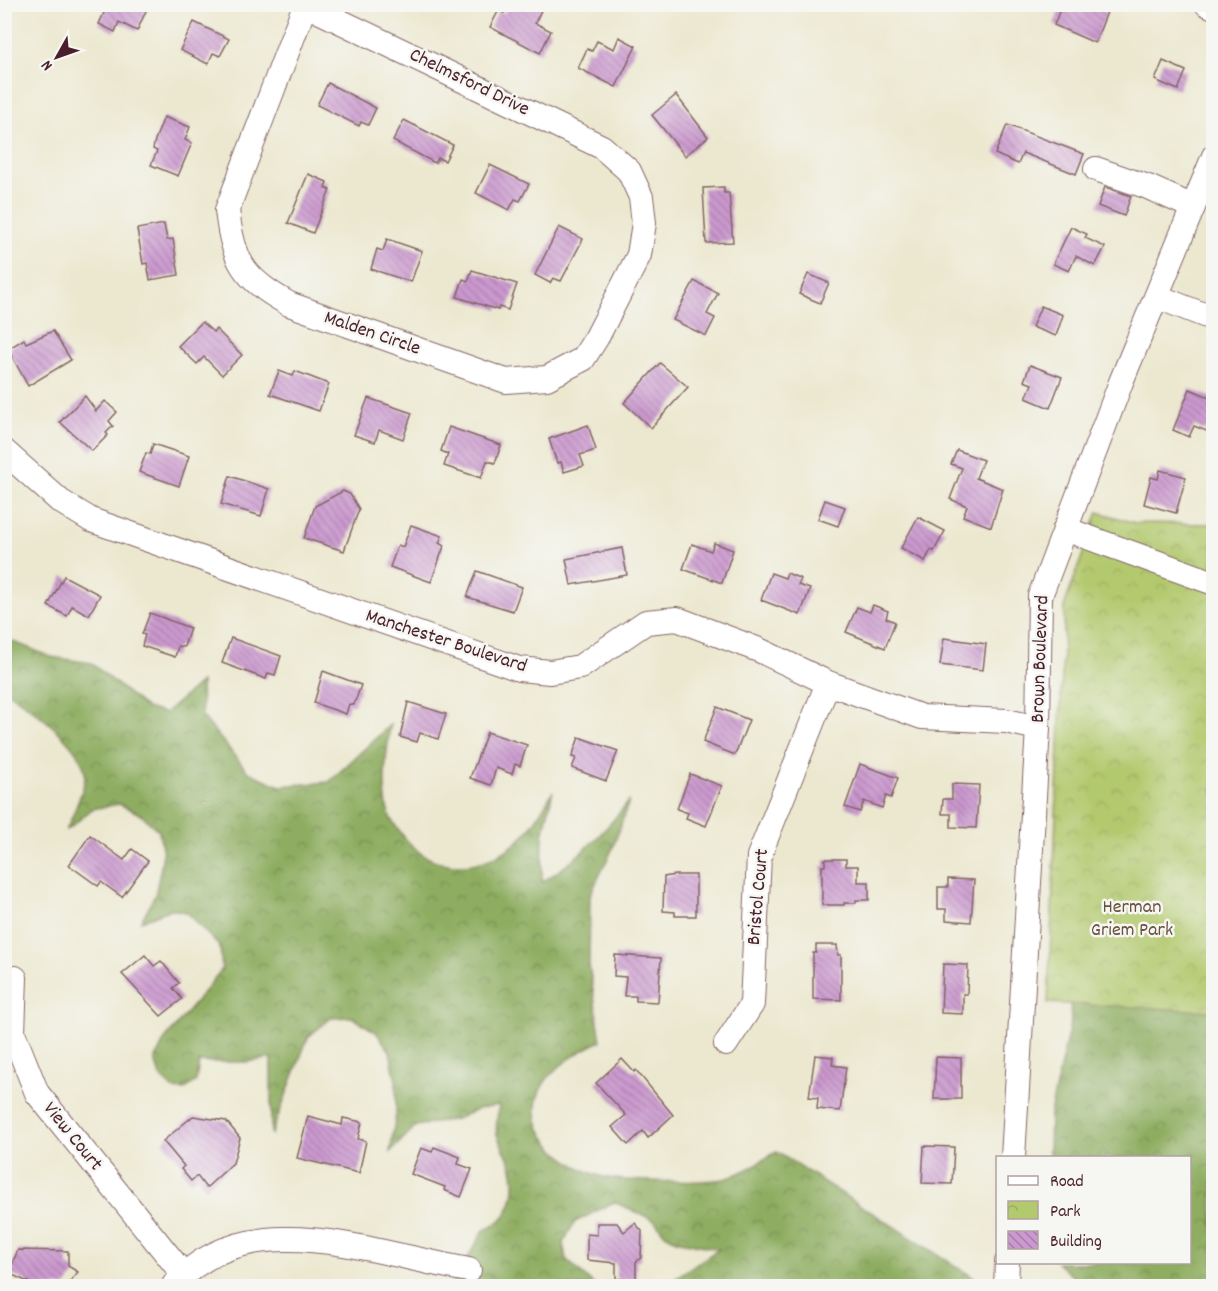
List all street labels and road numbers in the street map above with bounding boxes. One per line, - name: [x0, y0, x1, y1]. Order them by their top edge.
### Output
- street label: Chelmsford Drive: [404, 42, 534, 124]
- street label: Malden Circle: [320, 304, 424, 364]
- street label: Brown Boulevard: [1025, 595, 1057, 723]
- street label: Manchester Boulevard: [362, 603, 530, 681]
- street label: Bristol Court: [741, 848, 777, 946]
- street label: View Court: [35, 1096, 109, 1178]

